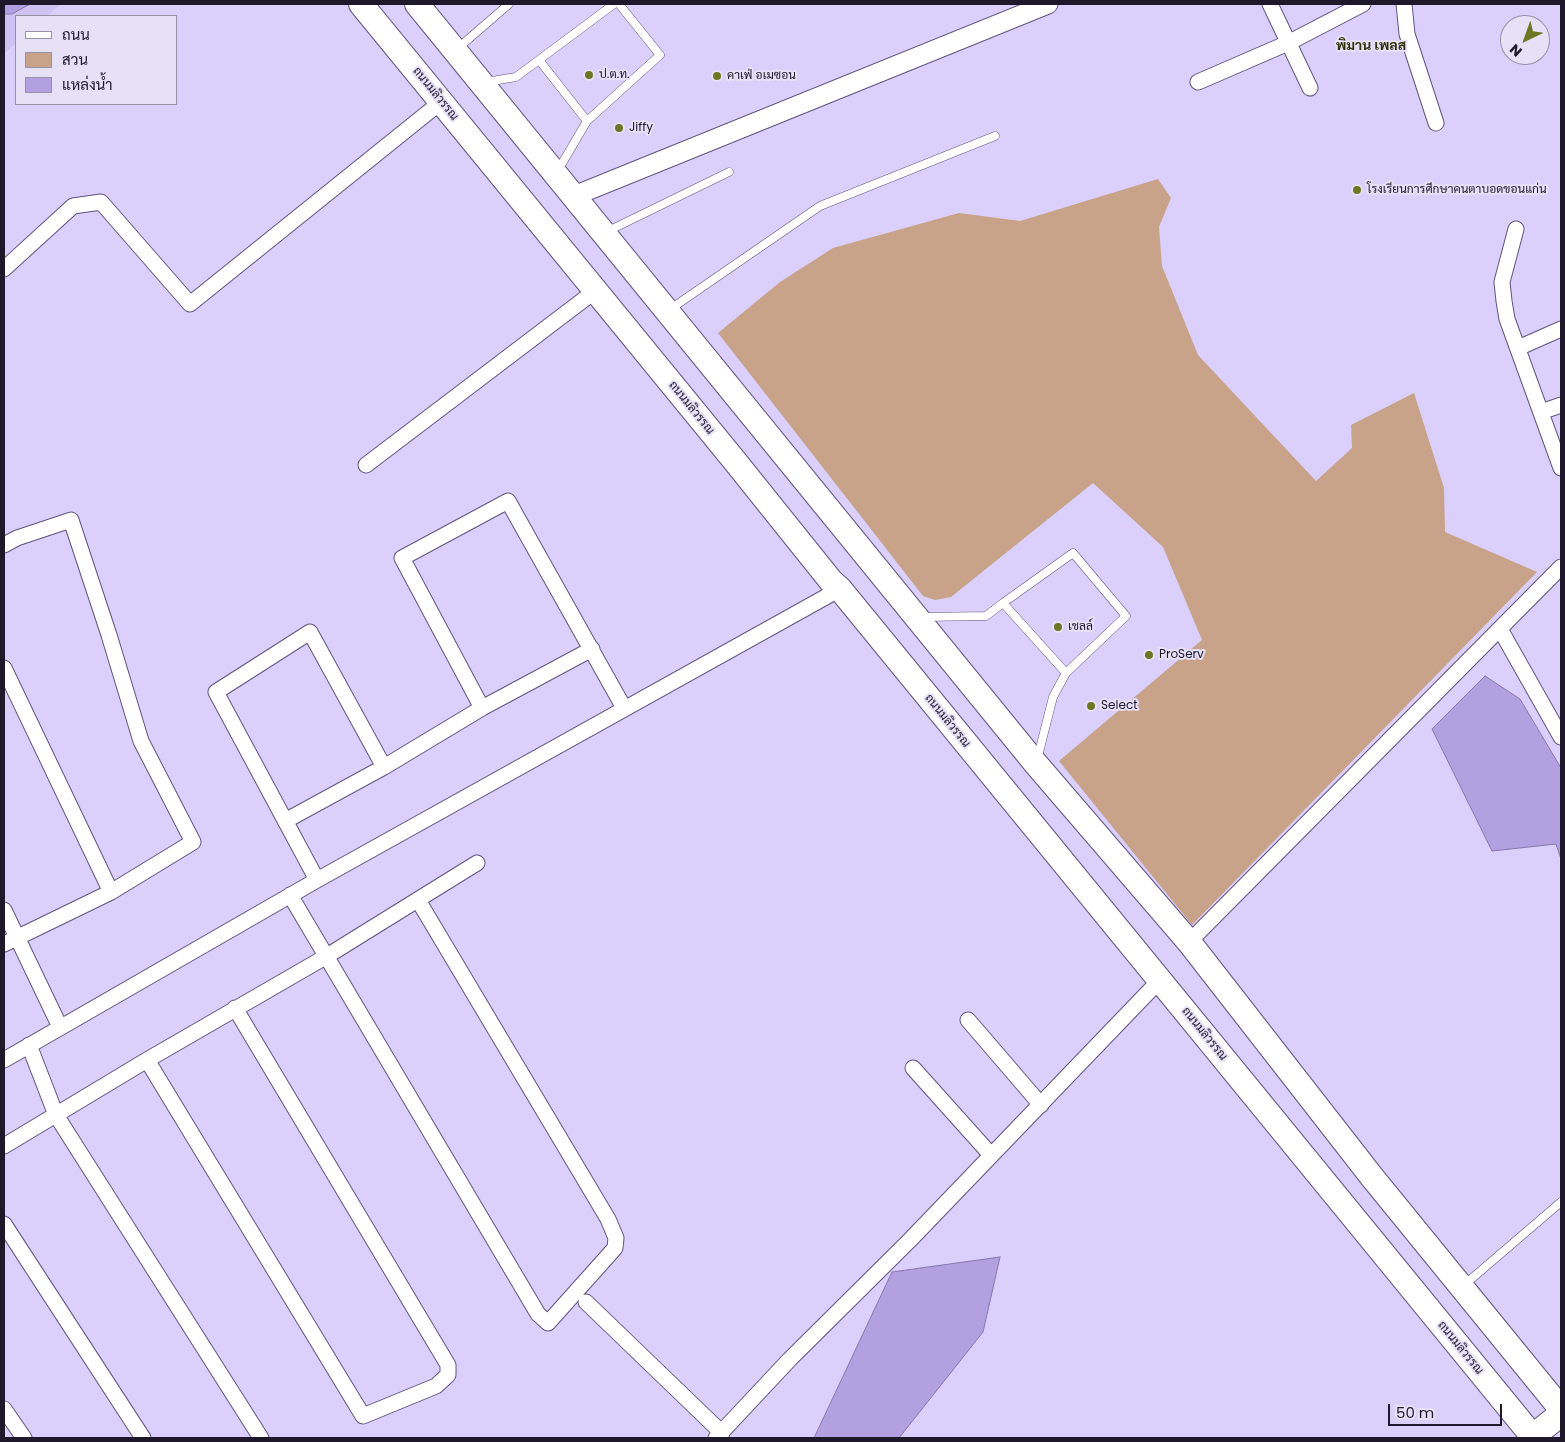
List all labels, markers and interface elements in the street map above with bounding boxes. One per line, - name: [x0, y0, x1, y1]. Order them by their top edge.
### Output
- legend: [15, 15, 178, 105]
- north arrow: [1500, 15, 1550, 65]
- text: ถนน: [62, 24, 90, 45]
- district label: พิมาน เพลส: [1336, 38, 1406, 54]
- text: N: [1505, 39, 1526, 61]
- text: สวน: [62, 49, 88, 70]
- street label: ถนนมลิวรรณ: [409, 64, 461, 124]
- place label: ป.ต.ท.: [599, 68, 630, 82]
- marker: ป.ต.ท.: [583, 69, 595, 81]
- place label: คาเฟ่ อเมซอน: [727, 69, 796, 83]
- marker: คาเฟ่ อเมซอน: [711, 70, 723, 82]
- text: แหล่งน้ำ: [62, 74, 113, 95]
- place label: Jiffy: [629, 121, 653, 135]
- marker: Jiffy: [613, 122, 625, 134]
- place label: โรงเรียนการศึกษาคนตาบอดขอนแก่น: [1367, 183, 1547, 197]
- marker: โรงเรียนการศึกษาคนตาบอดขอนแก่น: [1351, 184, 1363, 196]
- street label: ถนนมลิวรรณ: [665, 378, 717, 438]
- place label: เชลล์: [1068, 620, 1093, 634]
- marker: เชลล์: [1052, 621, 1064, 633]
- place label: ProServ: [1159, 648, 1204, 662]
- marker: ProServ: [1143, 649, 1155, 661]
- street label: ถนนมลิวรรณ: [921, 691, 973, 751]
- place label: Select: [1101, 699, 1138, 713]
- marker: Select: [1085, 700, 1097, 712]
- street label: ถนนมลิวรรณ: [1178, 1004, 1230, 1064]
- street label: ถนนมลิวรรณ: [1434, 1318, 1486, 1378]
- scale bar: [1390, 1394, 1504, 1426]
- text: 50 m: [1396, 1402, 1434, 1423]

